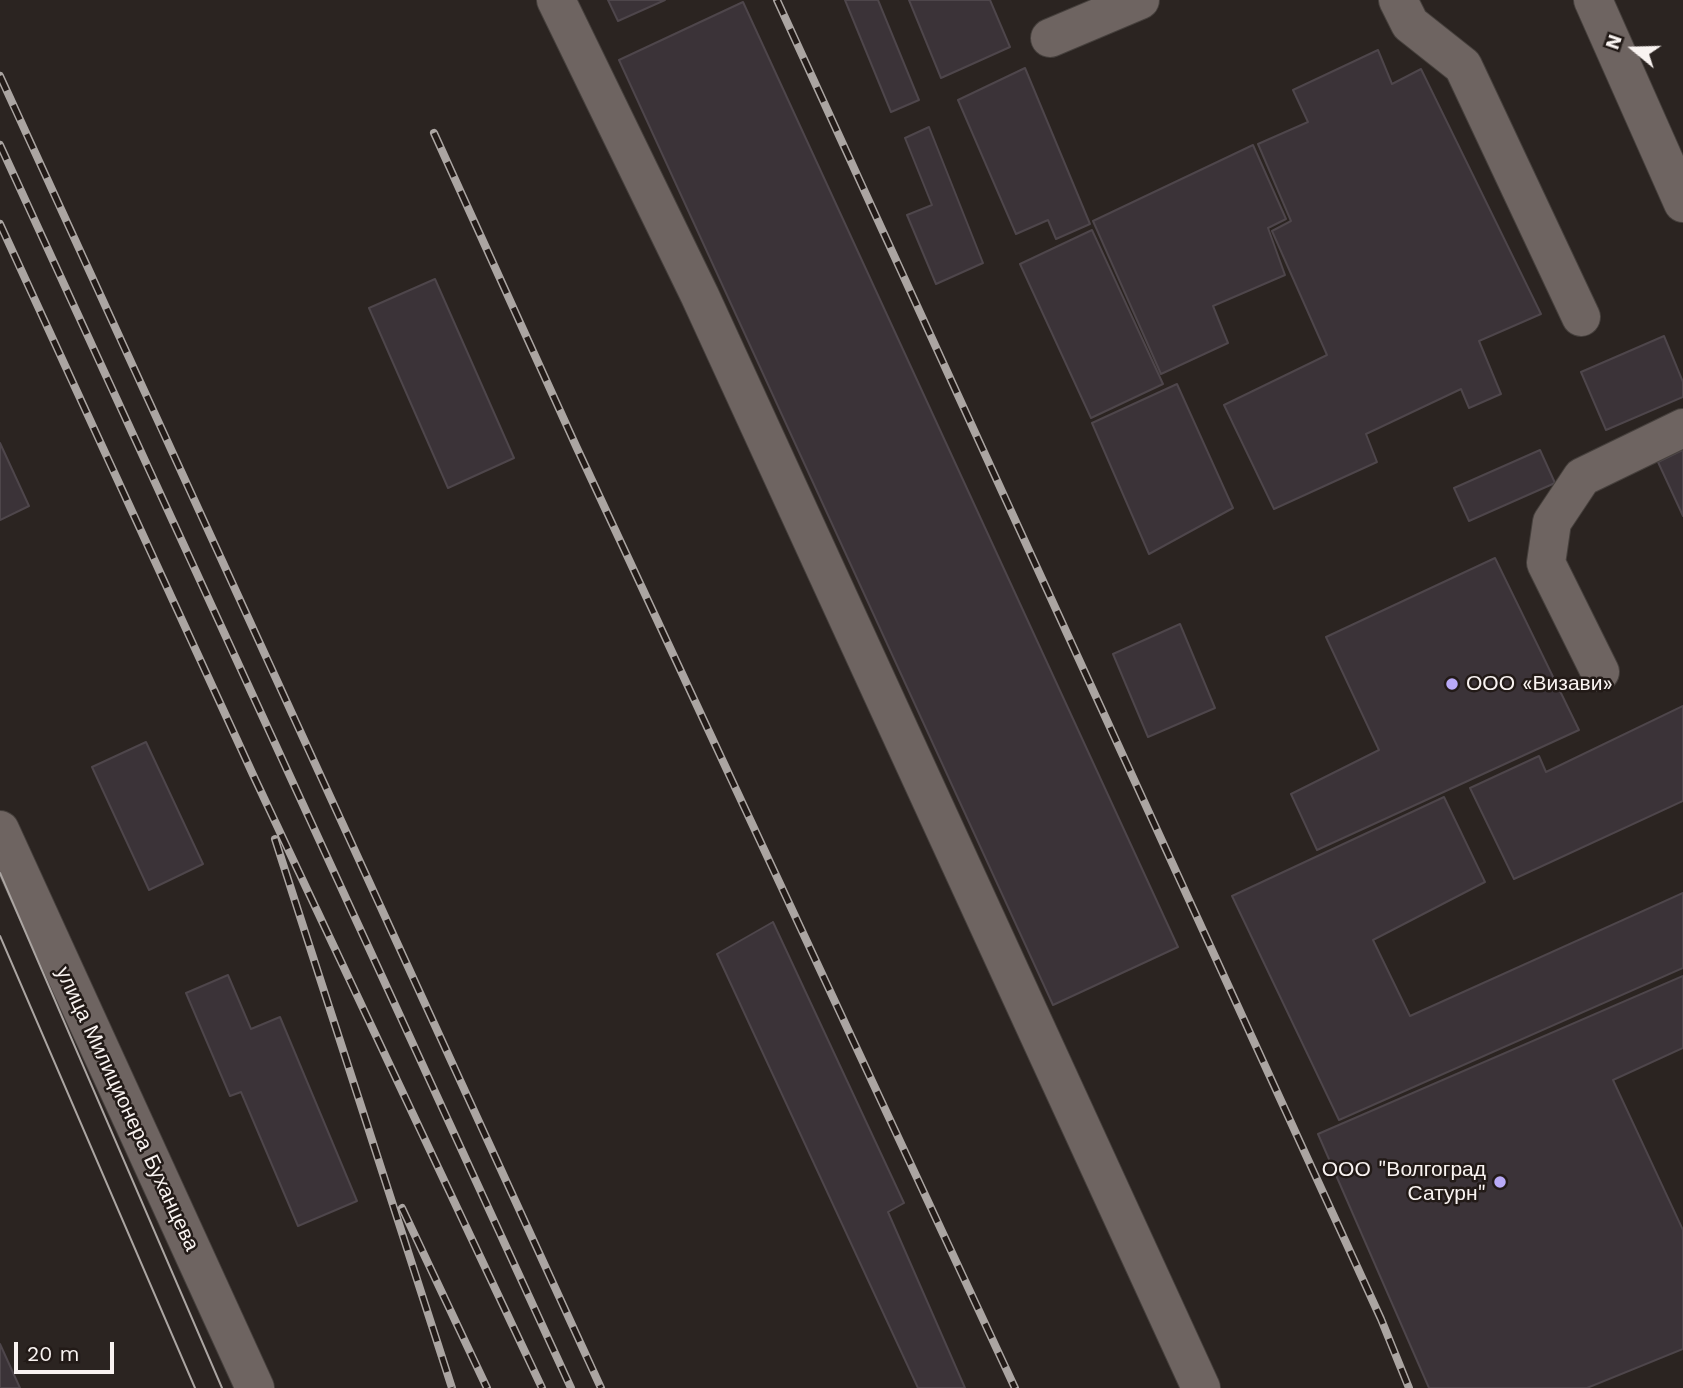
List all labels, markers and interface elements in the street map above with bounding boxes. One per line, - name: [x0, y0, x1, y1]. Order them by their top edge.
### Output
- north arrow: [1599, 14, 1669, 84]
- text: N: [1601, 32, 1627, 52]
- place label: ООО «Визави»: [1466, 671, 1613, 697]
- marker: ООО «Визави»: [1444, 676, 1460, 692]
- street label: улица Милиционера Буханцева: [50, 963, 204, 1255]
- place label: ООО "Волгоград Сатурн": [1322, 1157, 1486, 1207]
- marker: ООО "Волгоград Сатурн": [1492, 1174, 1508, 1190]
- scale bar: [18, 1328, 117, 1372]
- text: 20 m: [27, 1341, 79, 1366]

